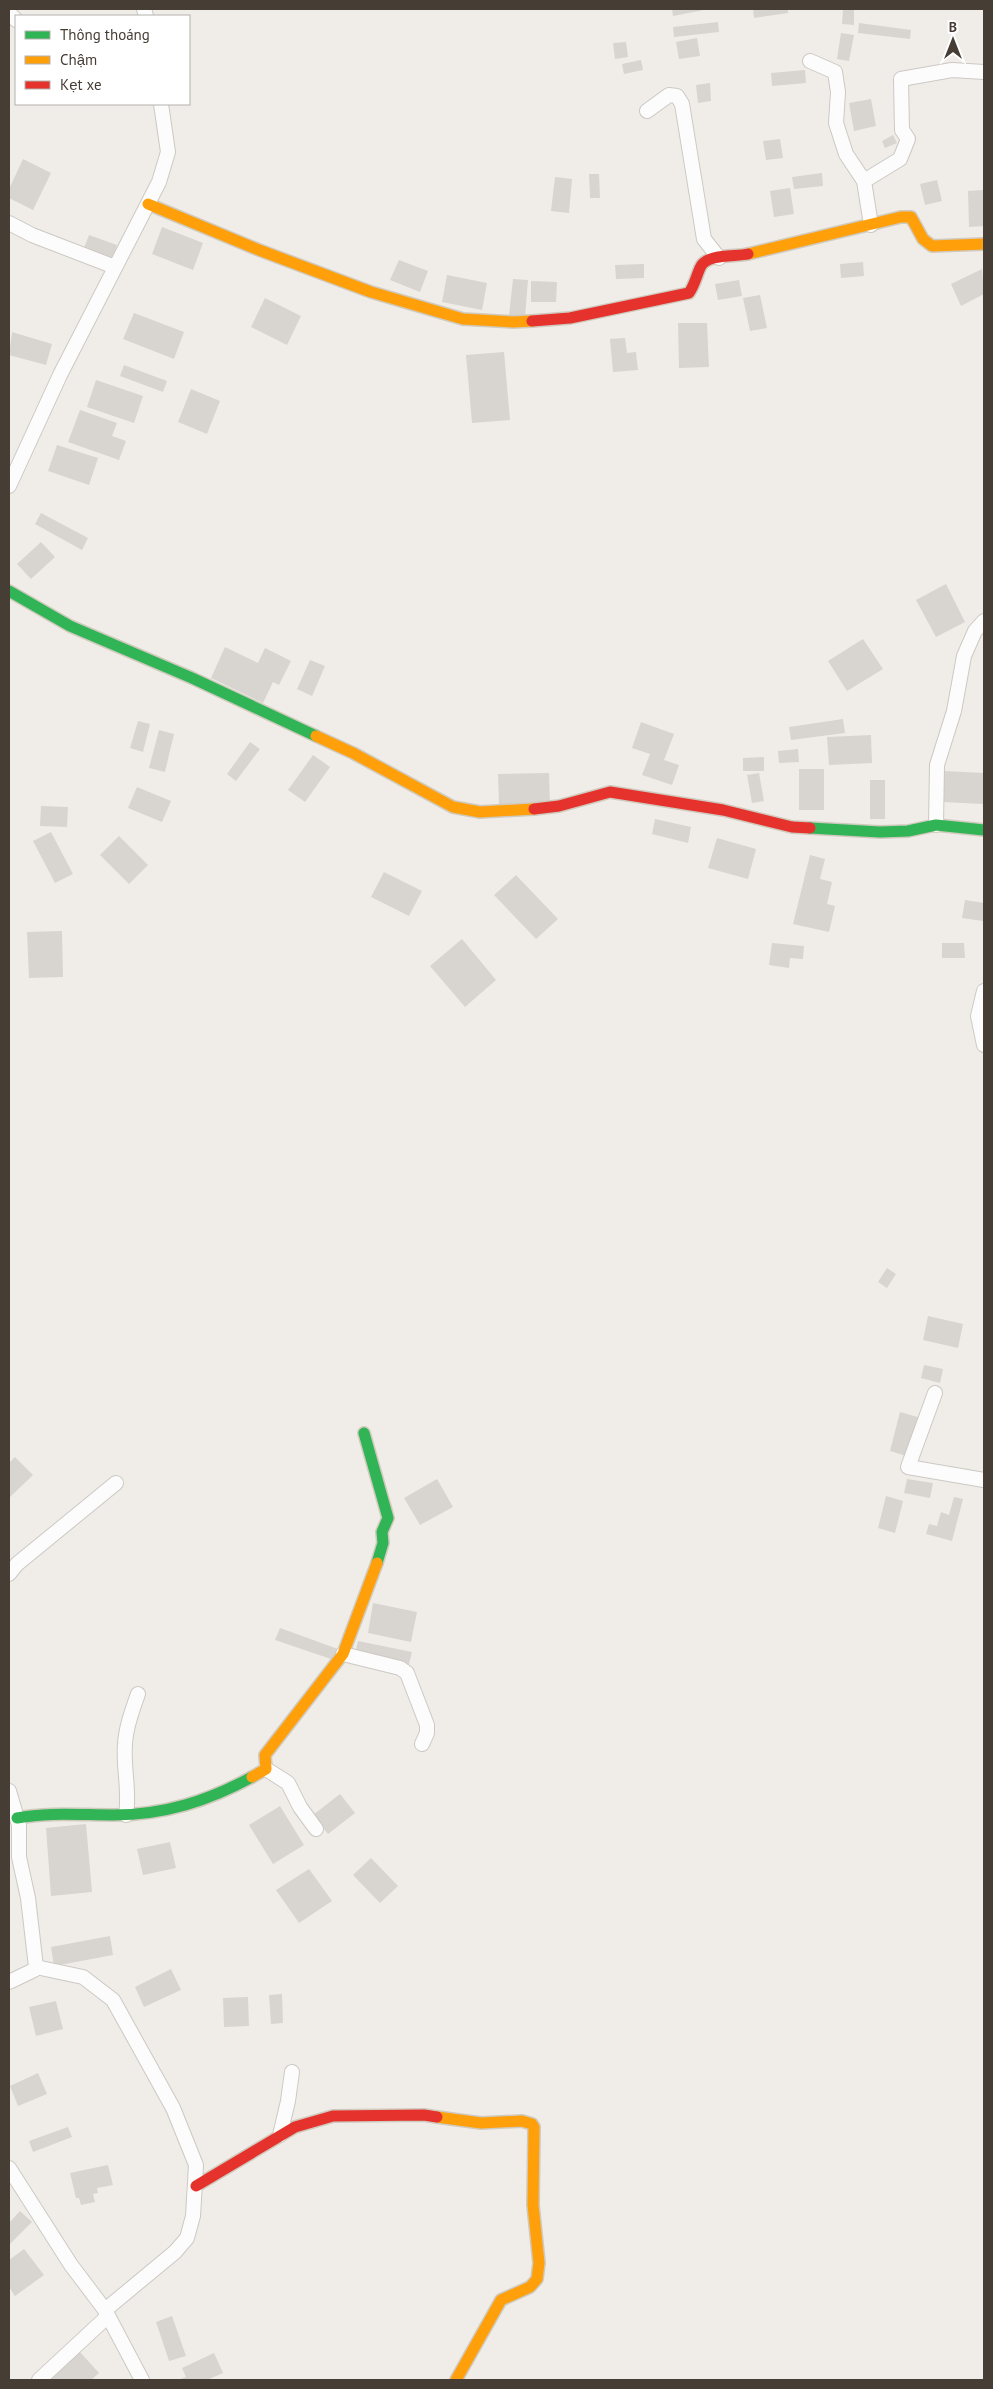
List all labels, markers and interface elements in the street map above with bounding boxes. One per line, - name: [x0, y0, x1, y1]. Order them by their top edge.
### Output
- legend: [15, 15, 190, 105]
- north arrow: [928, 15, 978, 65]
- text: B: [949, 18, 957, 36]
- text: Thông thoáng: [60, 25, 150, 44]
- text: Chậm: [60, 50, 97, 69]
- text: Kẹt xe: [60, 75, 102, 94]

